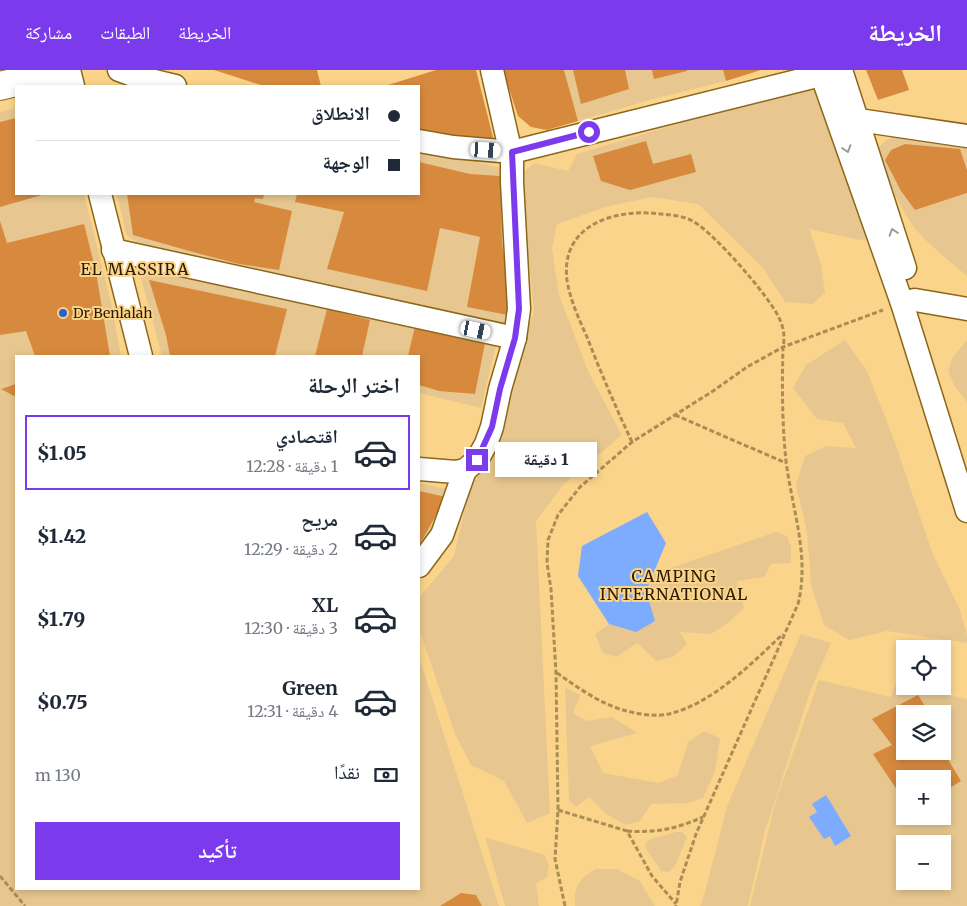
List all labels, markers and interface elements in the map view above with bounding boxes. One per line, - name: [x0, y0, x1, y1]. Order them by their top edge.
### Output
- text: الخريطة: [868, 17, 942, 48]
- text: مشاركة: [25, 21, 72, 44]
- text: الطبقات: [100, 21, 150, 44]
- text: الخريطة: [178, 21, 231, 44]
- text: الانطلاق: [311, 101, 370, 125]
- route start: [578, 121, 600, 143]
- car: [470, 142, 501, 158]
- one-way arrow: [842, 144, 852, 153]
- text: الوجهة: [322, 150, 370, 174]
- one-way arrow: [889, 228, 899, 237]
- district label: EL MASSIRA: [81, 259, 190, 279]
- place label: Dr Benlalah: [73, 304, 152, 322]
- marker: Dr Benlalah: [57, 307, 69, 319]
- car: [459, 320, 492, 340]
- text: اختر الرحلة: [308, 371, 400, 399]
- text: اقتصادي: [276, 424, 338, 448]
- icon: car: [353, 430, 398, 475]
- text: $1.05: [37, 441, 87, 465]
- callout: 1 دقيقة: [494, 442, 597, 478]
- route end: [466, 449, 488, 471]
- text: 1 دقيقة: [524, 449, 568, 469]
- text: 1 دقيقة · 12:28: [246, 456, 338, 476]
- text: مريح: [301, 507, 338, 531]
- icon: car: [353, 513, 398, 558]
- text: $1.42: [37, 524, 86, 548]
- text: 2 دقيقة · 12:29: [244, 539, 338, 559]
- district label: CAMPING INTERNATIONAL: [600, 566, 748, 604]
- text: XL: [312, 593, 338, 617]
- icon: car: [353, 596, 398, 641]
- text: $1.79: [37, 607, 85, 631]
- text: 3 دقيقة · 12:30: [244, 618, 338, 638]
- map controls: [896, 640, 951, 890]
- button: locate: [896, 640, 951, 695]
- text: Green: [282, 676, 338, 700]
- icon: car: [353, 679, 398, 724]
- text: $0.75: [37, 690, 88, 714]
- text: 4 دقيقة · 12:31: [247, 701, 338, 721]
- button: layers: [896, 705, 951, 760]
- text: نقدًا: [334, 760, 360, 784]
- icon: cash: [372, 761, 400, 789]
- text: 130 m: [35, 765, 81, 785]
- button: +: [896, 770, 951, 825]
- button: تأكيد: [35, 822, 400, 880]
- button: −: [896, 835, 951, 890]

